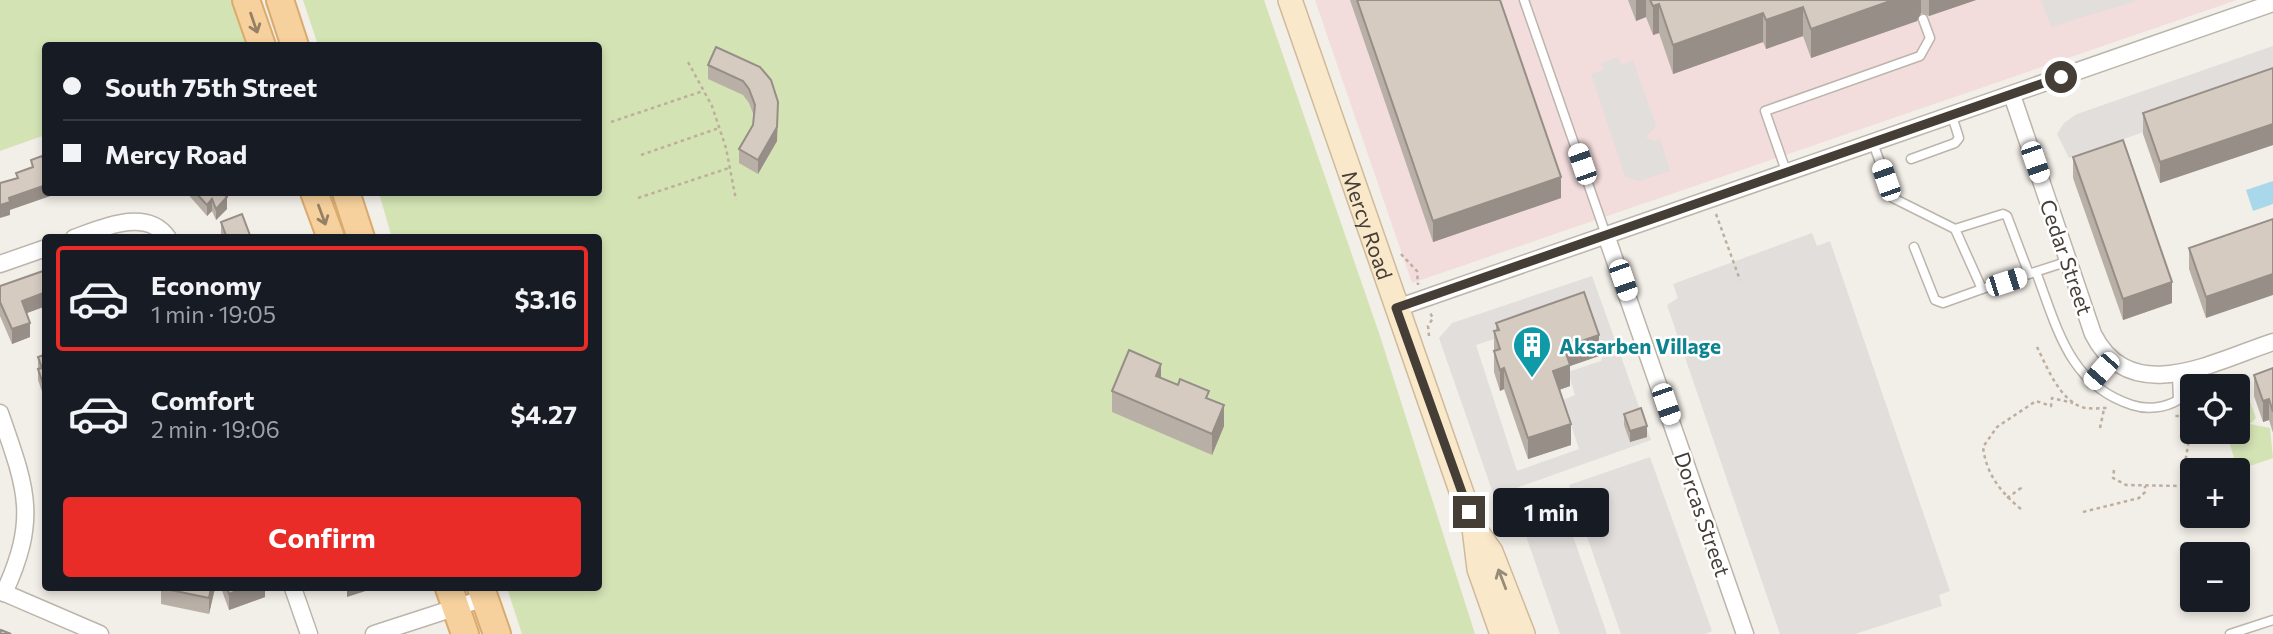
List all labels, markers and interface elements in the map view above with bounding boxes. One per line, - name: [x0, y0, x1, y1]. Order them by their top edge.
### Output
- one-way arrow: [249, 11, 261, 33]
- route start: [2045, 61, 2077, 93]
- text: South 75th Street: [105, 71, 317, 102]
- text: Mercy Road: [105, 138, 247, 169]
- car: [2019, 139, 2052, 185]
- car: [1566, 141, 1599, 187]
- car: [1870, 157, 1903, 203]
- street label: Mercy Road: [1338, 167, 1399, 282]
- street label: Cedar Street: [2036, 196, 2098, 318]
- one-way arrow: [317, 204, 330, 226]
- car: [1607, 257, 1640, 303]
- car: [1983, 266, 2030, 298]
- icon: car: [67, 267, 130, 330]
- text: Economy: [151, 269, 262, 300]
- text: $3.16: [515, 283, 577, 314]
- text: 1 min · 19:05: [151, 300, 276, 328]
- building icon: Aksarben Village: [1511, 324, 1553, 379]
- place label: Aksarben Village: [1559, 333, 1721, 358]
- car: [2080, 348, 2123, 394]
- map controls: [2180, 374, 2250, 612]
- button: locate: [2180, 374, 2250, 444]
- car: [1650, 381, 1683, 427]
- icon: car: [67, 382, 130, 445]
- text: Comfort: [151, 384, 254, 415]
- text: $4.27: [510, 398, 577, 429]
- text: 2 min · 19:06: [151, 415, 280, 443]
- street label: Dorcas Street: [1670, 448, 1736, 580]
- button: +: [2180, 458, 2250, 528]
- callout: 1 min: [1494, 488, 1609, 536]
- route end: [1453, 496, 1485, 528]
- button: Confirm: [63, 497, 581, 577]
- text: 1 min: [1524, 498, 1578, 526]
- button: −: [2180, 542, 2250, 612]
- one-way arrow: [1495, 569, 1508, 591]

